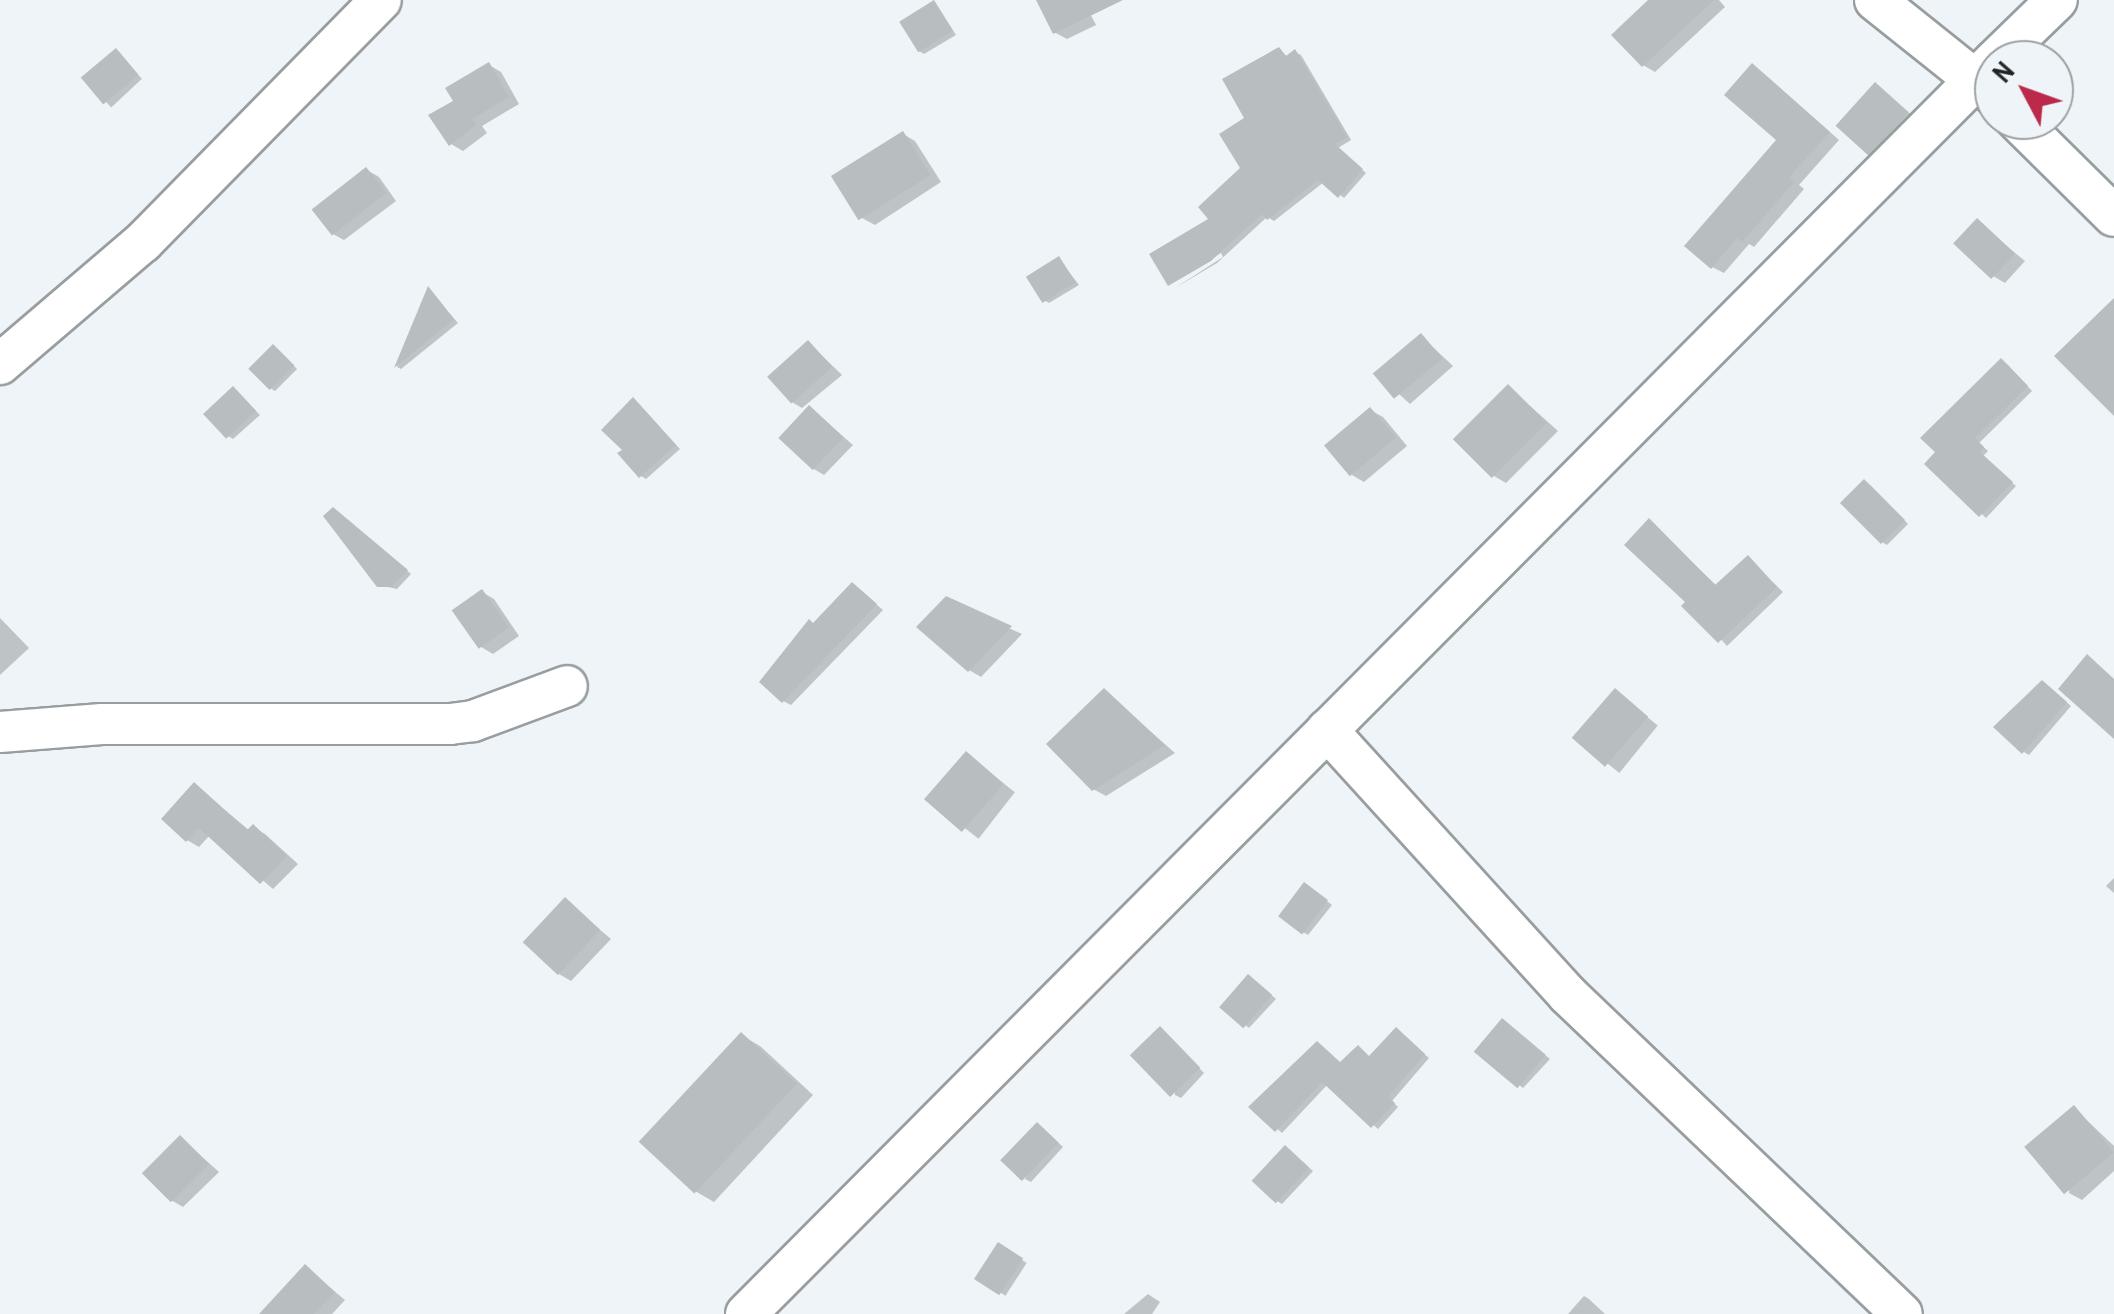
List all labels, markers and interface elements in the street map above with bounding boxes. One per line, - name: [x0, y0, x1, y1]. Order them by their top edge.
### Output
- north arrow: [1974, 40, 2074, 140]
- text: N: [1983, 53, 2023, 90]

